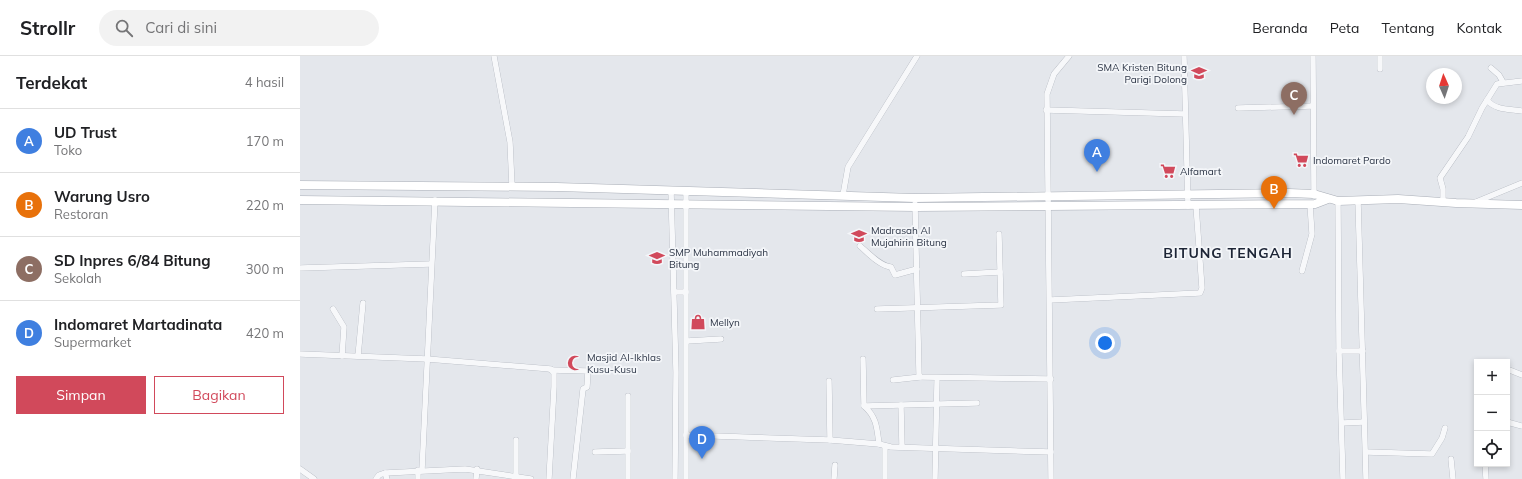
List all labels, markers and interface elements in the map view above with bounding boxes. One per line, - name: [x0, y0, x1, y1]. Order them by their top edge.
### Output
- search box: [99, 10, 379, 46]
- text: Strollr: [20, 16, 75, 40]
- icon: search: [113, 17, 135, 39]
- text: Cari di sini: [145, 18, 217, 37]
- text: Beranda: [1252, 19, 1308, 37]
- text: Peta: [1330, 19, 1359, 37]
- text: Tentang: [1381, 19, 1435, 37]
- text: Kontak: [1457, 19, 1502, 37]
- place label: SMA Kristen Bitung Parigi Dolong: [1097, 61, 1187, 86]
- school or university icon: SMA Kristen Bitung Parigi Dolong: [1190, 64, 1208, 82]
- north arrow: [1426, 68, 1462, 104]
- text: Terdekat: [16, 72, 87, 93]
- text: 4 hasil: [245, 74, 284, 90]
- pin: C: [1281, 82, 1307, 115]
- text: UD Trust: [54, 123, 117, 142]
- text: A: [24, 133, 34, 149]
- text: 170 m: [246, 133, 284, 149]
- pin: A: [1084, 139, 1110, 172]
- text: Toko: [54, 142, 82, 158]
- supermarket icon: Indomaret Pardo: [1292, 151, 1310, 169]
- place label: Indomaret Pardo: [1313, 154, 1391, 167]
- supermarket icon: Alfamart: [1159, 162, 1177, 180]
- place label: Alfamart: [1180, 165, 1222, 178]
- pin: B: [1261, 176, 1287, 209]
- text: Warung Usro: [54, 187, 150, 206]
- text: B: [25, 197, 33, 213]
- text: 220 m: [246, 197, 284, 213]
- text: Restoran: [54, 206, 108, 222]
- place label: Madrasah Al Mujahirin Bitung: [871, 224, 947, 249]
- school or university icon: Madrasah Al Mujahirin Bitung: [850, 227, 868, 245]
- district label: BITUNG TENGAH: [1163, 244, 1293, 262]
- place label: SMP Muhammadiyah Bitung: [669, 246, 768, 271]
- school or university icon: SMP Muhammadiyah Bitung: [648, 249, 666, 267]
- text: SD Inpres 6/84 Bitung: [54, 251, 211, 270]
- text: C: [25, 261, 33, 277]
- text: 300 m: [246, 261, 284, 277]
- text: Sekolah: [54, 270, 102, 286]
- shop icon: Mellyn: [689, 313, 707, 331]
- text: Indomaret Martadinata: [54, 315, 222, 334]
- place label: Mellyn: [710, 316, 740, 329]
- text: D: [24, 325, 34, 341]
- text: 420 m: [246, 325, 284, 341]
- your location: [1095, 333, 1115, 353]
- text: Supermarket: [54, 334, 131, 350]
- place label: Masjid Al-Ikhlas Kusu-Kusu: [587, 351, 661, 376]
- mosque icon: Masjid Al-Ikhlas Kusu-Kusu: [566, 354, 584, 372]
- map controls: [1474, 359, 1510, 467]
- button: +: [1474, 359, 1510, 395]
- button: Simpan: [16, 376, 146, 414]
- button: Bagikan: [154, 376, 284, 414]
- button: −: [1474, 395, 1510, 431]
- pin: D: [689, 426, 715, 459]
- button: locate: [1474, 431, 1510, 467]

